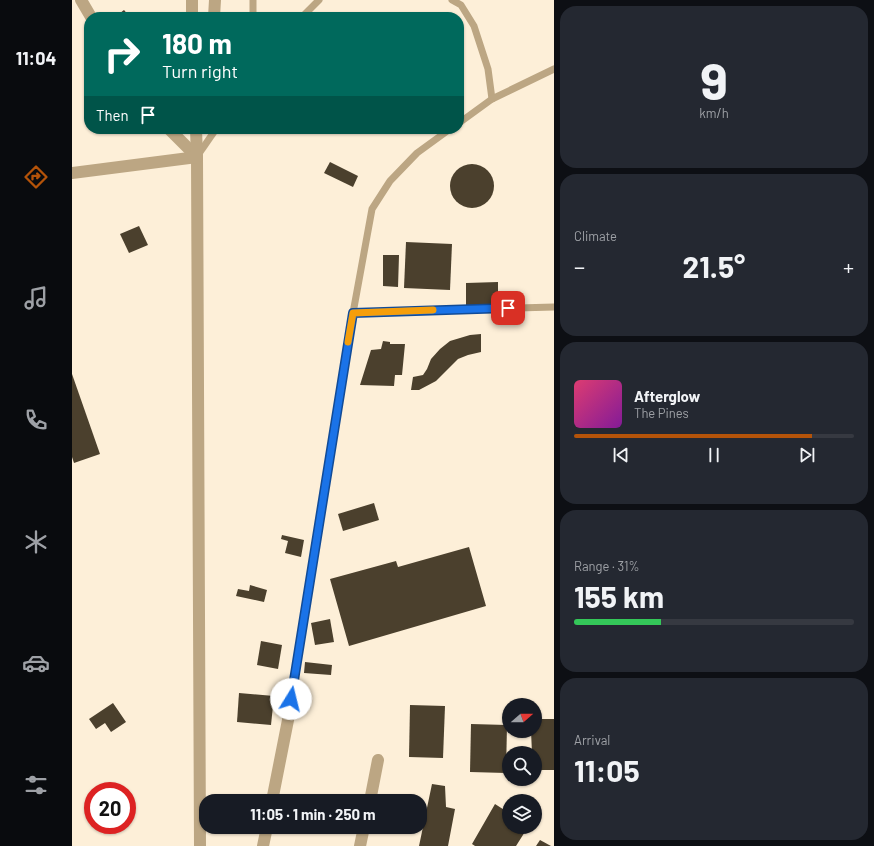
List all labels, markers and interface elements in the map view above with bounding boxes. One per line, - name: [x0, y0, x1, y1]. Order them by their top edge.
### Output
- text: 180 m: [162, 26, 232, 60]
- icon: right: [96, 28, 148, 80]
- text: 11:04: [16, 47, 56, 69]
- text: 9: [700, 48, 728, 110]
- text: Turn right: [162, 60, 238, 82]
- icon: arrive: [137, 104, 159, 126]
- text: km/h: [699, 105, 729, 121]
- text: Then: [96, 106, 129, 124]
- icon: directions: [22, 163, 50, 191]
- text: Climate: [574, 228, 617, 244]
- text: 21.5°: [683, 248, 745, 284]
- text: −: [574, 253, 585, 279]
- text: +: [843, 253, 854, 279]
- icon: music: [22, 284, 50, 312]
- pin: [491, 291, 525, 325]
- icon: arrive: [497, 297, 519, 319]
- text: Afterglow: [634, 387, 700, 405]
- text: The Pines: [634, 405, 689, 421]
- icon: phone: [22, 406, 50, 434]
- icon: previous: [610, 444, 632, 466]
- icon: pause: [703, 444, 725, 466]
- icon: next: [796, 444, 818, 466]
- icon: climate: [22, 528, 50, 556]
- text: Range · 31%: [574, 558, 640, 574]
- text: 155 km: [574, 578, 664, 614]
- icon: car: [22, 649, 50, 677]
- position arrow: [270, 678, 312, 720]
- north arrow: [502, 698, 542, 738]
- map controls: [502, 698, 542, 834]
- text: Arrival: [574, 732, 610, 748]
- button: search: [502, 746, 542, 786]
- text: 11:05: [574, 752, 640, 788]
- icon: filters: [22, 771, 50, 799]
- speed limit sign: 20: [84, 782, 136, 834]
- button: layers: [502, 794, 542, 834]
- text: 11:05 · 1 min · 250 m: [250, 805, 376, 823]

